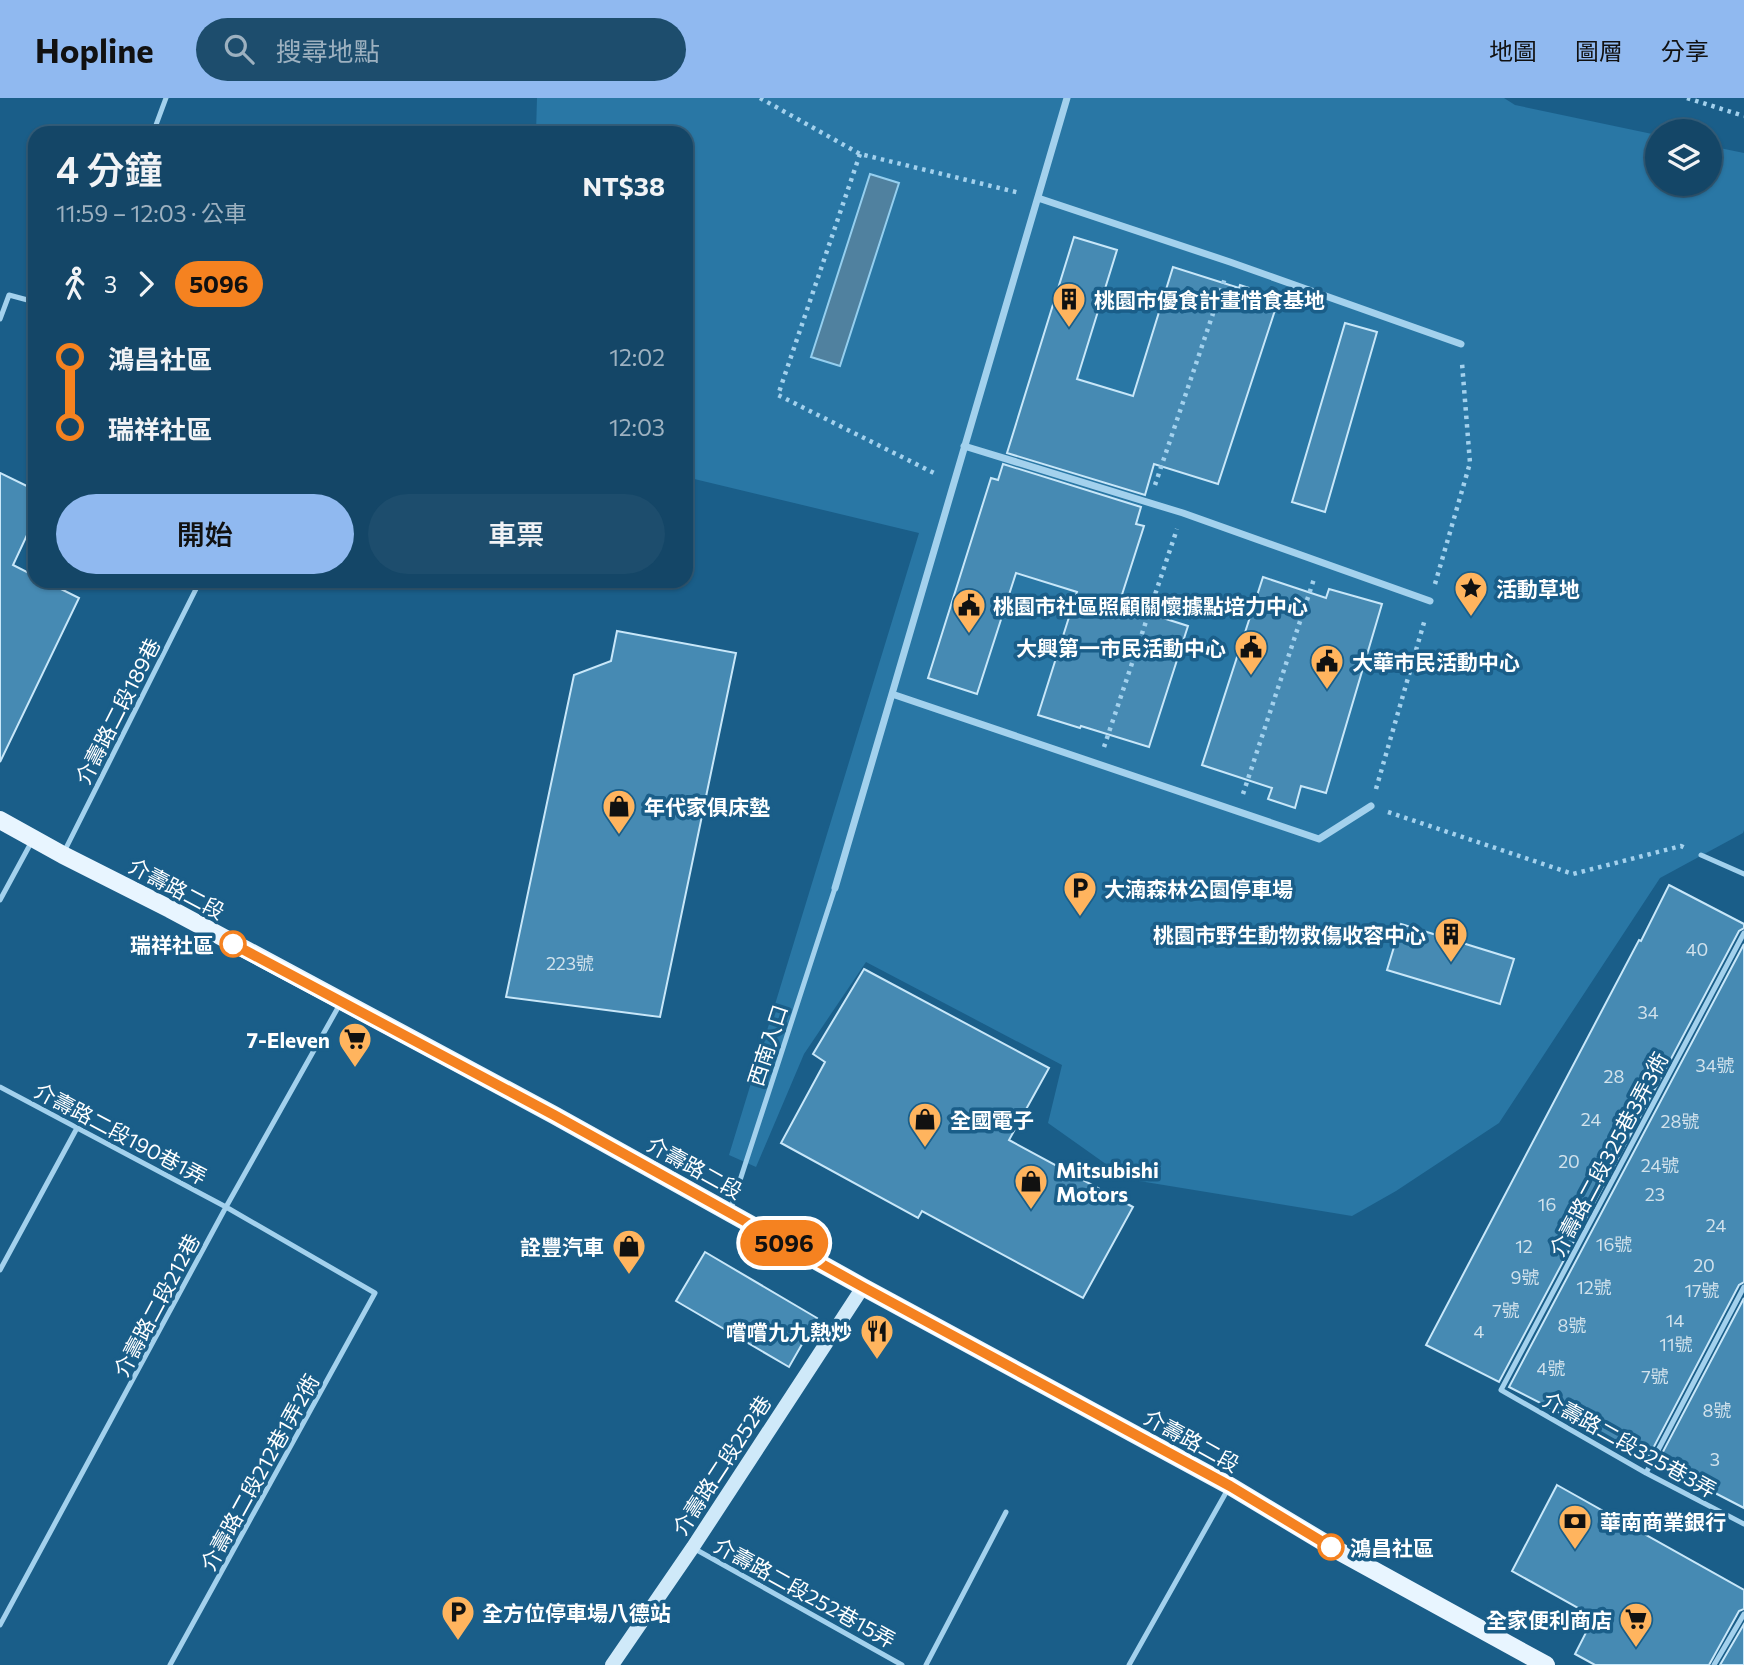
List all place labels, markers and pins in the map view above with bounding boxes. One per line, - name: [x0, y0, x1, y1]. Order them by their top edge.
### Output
- building icon: 桃園市優食計畫惜食基地: [1050, 280, 1088, 329]
- place label: 桃園市優食計畫惜食基地: [1094, 287, 1325, 312]
- place icon: 活動草地: [1452, 569, 1490, 618]
- place label: 活動草地: [1496, 576, 1580, 601]
- public building icon: 桃園市社區照顧關懷據點培力中心: [950, 586, 988, 635]
- place label: 桃園市社區照顧關懷據點培力中心: [993, 593, 1308, 618]
- public building icon: 大興第一市民活動中心: [1232, 628, 1270, 677]
- place label: 大興第一市民活動中心: [1016, 635, 1226, 660]
- public building icon: 大華市民活動中心: [1308, 642, 1346, 691]
- place label: 大華市民活動中心: [1352, 649, 1520, 674]
- shop icon: 年代家俱床墊: [600, 787, 638, 836]
- place label: 年代家俱床墊: [644, 794, 770, 819]
- parking icon: 大湳森林公園停車場: [1061, 869, 1099, 918]
- place label: 大湳森林公園停車場: [1104, 876, 1293, 901]
- building icon: 桃園市野生動物救傷收容中心: [1432, 915, 1470, 964]
- place label: 桃園市野生動物救傷收容中心: [1153, 922, 1426, 947]
- marker: 瑞祥社區: [220, 931, 246, 957]
- place label: 瑞祥社區: [130, 932, 214, 957]
- supermarket icon: 7-Eleven: [336, 1020, 374, 1069]
- place label: 7-Eleven: [246, 1027, 330, 1052]
- shop icon: 全國電子: [906, 1100, 944, 1149]
- place label: 全國電子: [950, 1107, 1034, 1132]
- place label: Mitsubishi Motors: [1056, 1157, 1159, 1206]
- shop icon: Mitsubishi Motors: [1012, 1162, 1050, 1211]
- shop icon: 詮豐汽車: [610, 1227, 648, 1276]
- place label: 詮豐汽車: [520, 1234, 604, 1259]
- restaurant icon: 嚐嚐九九熱炒: [858, 1312, 896, 1361]
- place label: 嚐嚐九九熱炒: [726, 1319, 852, 1344]
- bank icon: 華南商業銀行: [1556, 1502, 1594, 1551]
- place label: 華南商業銀行: [1600, 1509, 1726, 1534]
- marker: 鴻昌社區: [1318, 1534, 1344, 1560]
- place label: 鴻昌社區: [1350, 1535, 1434, 1560]
- parking icon: 全方位停車場八德站: [439, 1593, 477, 1642]
- place label: 全方位停車場八德站: [482, 1600, 671, 1625]
- supermarket icon: 全家便利商店: [1617, 1600, 1655, 1649]
- place label: 全家便利商店: [1486, 1607, 1612, 1632]

